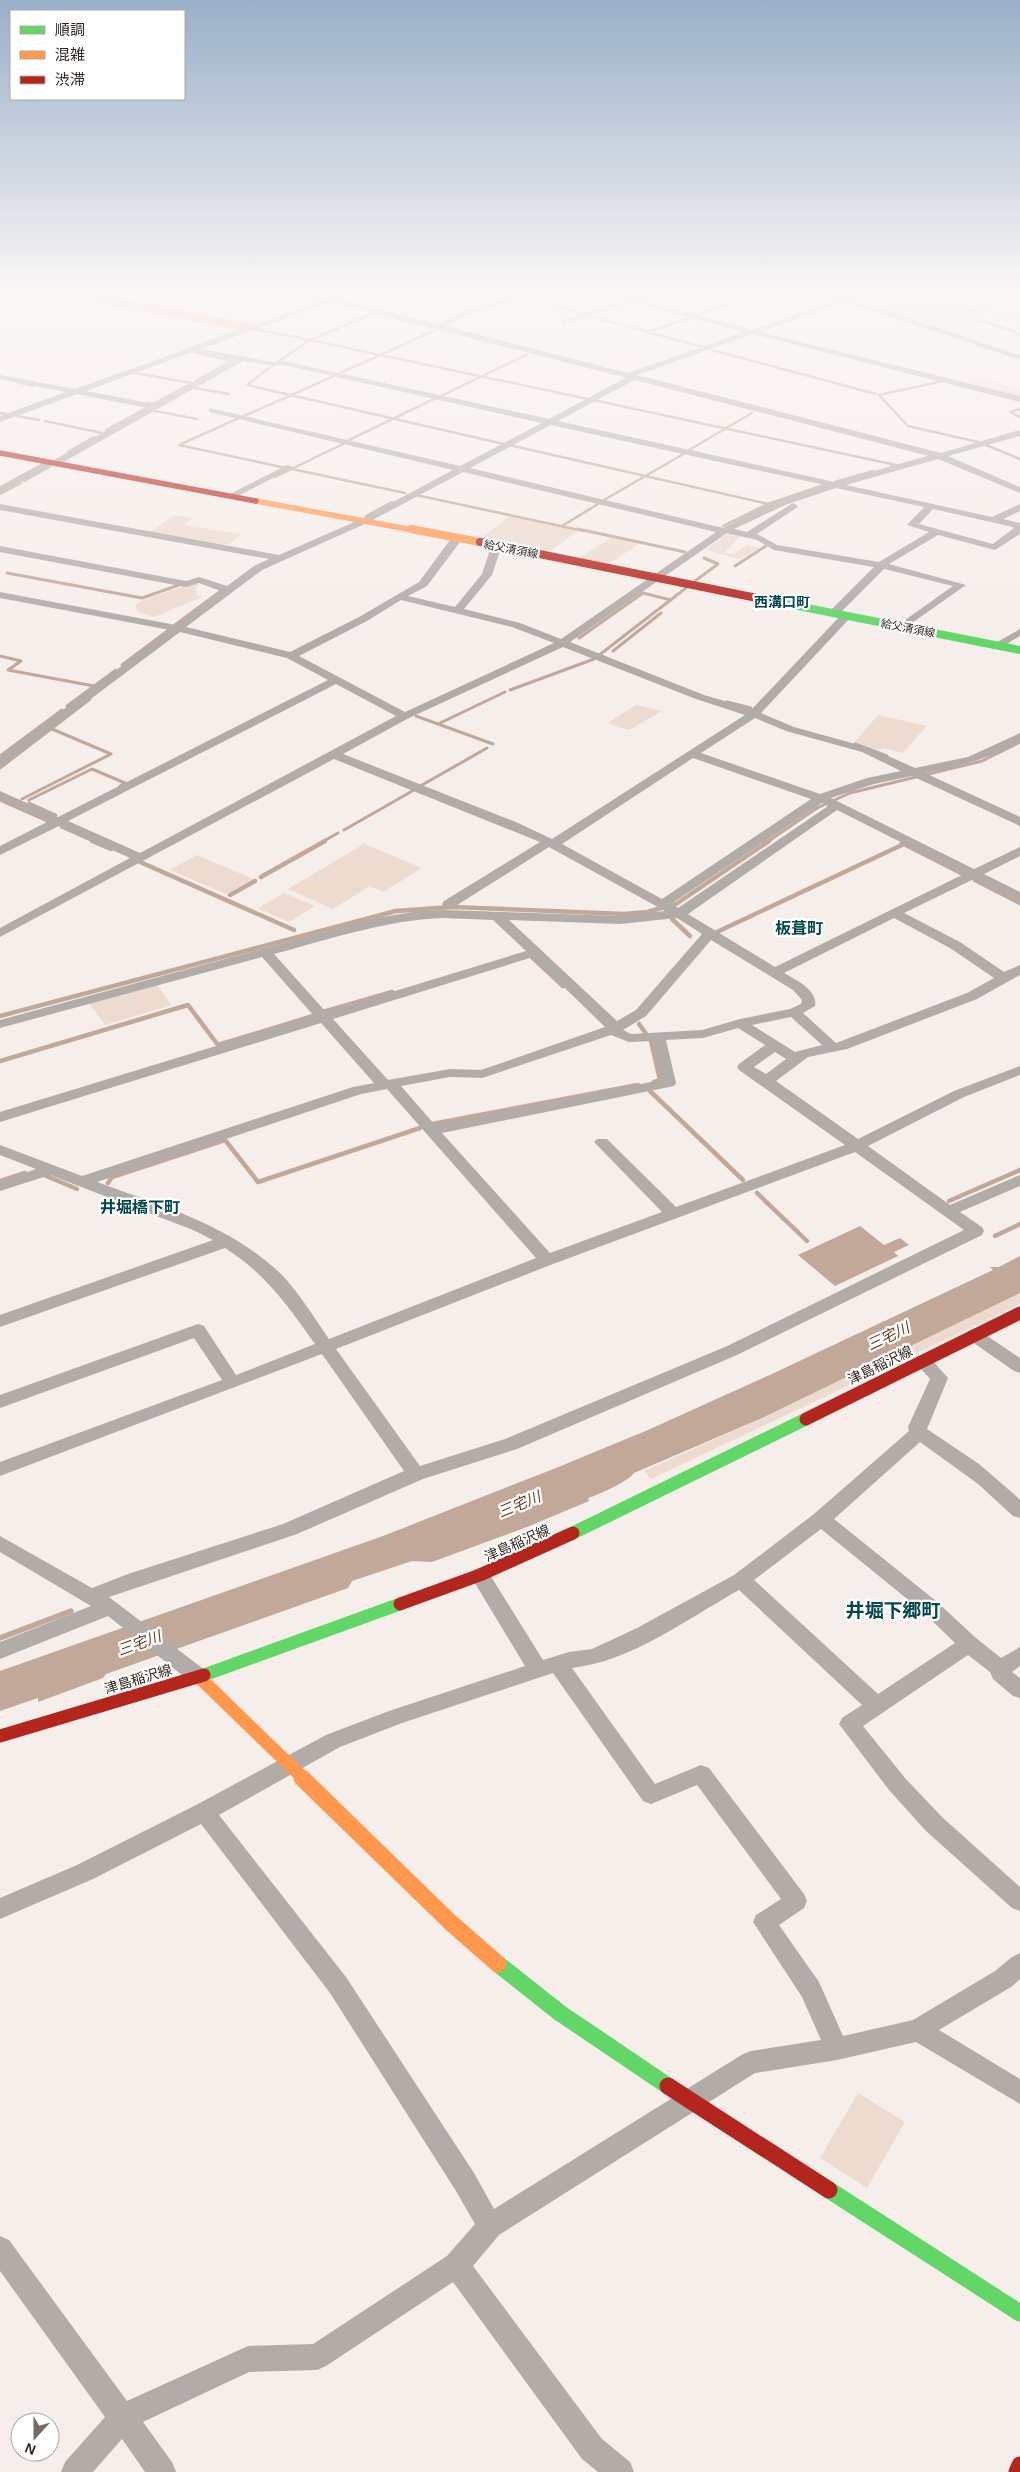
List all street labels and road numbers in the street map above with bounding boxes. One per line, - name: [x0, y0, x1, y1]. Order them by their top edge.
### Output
- street label: 給父清須線: [483, 538, 539, 560]
- street label: 給父清須線: [880, 617, 936, 639]
- street label: 津島稲沢線: [845, 1342, 915, 1388]
- street label: 津島稲沢線: [482, 1521, 552, 1565]
- street label: 津島稲沢線: [102, 1661, 174, 1697]

